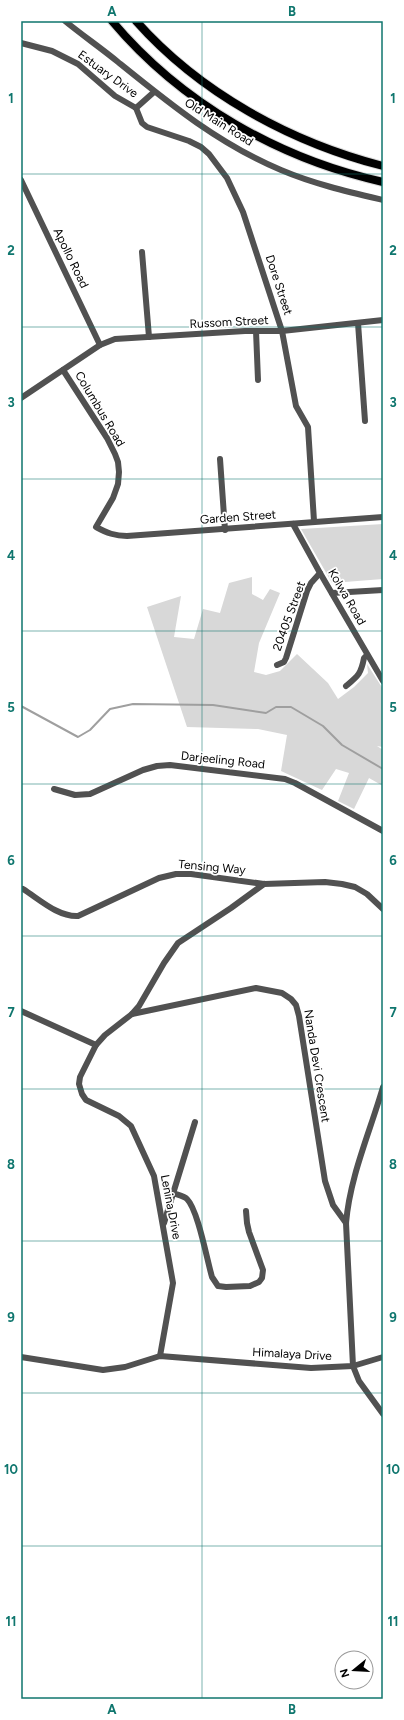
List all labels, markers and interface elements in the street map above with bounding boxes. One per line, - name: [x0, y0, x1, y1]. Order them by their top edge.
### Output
- text: A: [107, 4, 117, 19]
- text: B: [288, 4, 296, 19]
- street label: Estuary Drive: [75, 47, 141, 101]
- text: 1: [8, 91, 14, 106]
- text: 1: [390, 91, 396, 106]
- street label: Old Main Road: [182, 95, 256, 149]
- street label: Apollo Road: [50, 226, 92, 290]
- text: 2: [7, 243, 15, 258]
- text: 2: [389, 243, 397, 258]
- street label: Dore Street: [263, 253, 295, 317]
- street label: Russom Street: [189, 313, 269, 331]
- street label: Columbus Road: [72, 369, 128, 449]
- text: 3: [7, 395, 15, 410]
- text: 3: [389, 395, 397, 410]
- street label: Garden Street: [200, 507, 277, 527]
- text: 4: [7, 548, 15, 563]
- text: 4: [389, 548, 397, 563]
- street label: Kolwa Road: [325, 566, 369, 628]
- street label: 20405 Street: [270, 579, 308, 653]
- text: 5: [7, 700, 15, 715]
- text: 5: [389, 700, 397, 715]
- street label: Darjeeling Road: [180, 749, 266, 771]
- text: 6: [7, 853, 15, 868]
- text: 6: [389, 853, 397, 868]
- street label: Tensing Way: [178, 857, 247, 877]
- text: 7: [7, 1005, 15, 1020]
- text: 7: [389, 1005, 397, 1020]
- street label: Nanda Devi Crescent: [301, 1009, 333, 1124]
- text: 8: [7, 1157, 15, 1172]
- text: 8: [389, 1157, 397, 1172]
- street label: Lenina Drive: [158, 1173, 184, 1241]
- text: 9: [7, 1310, 15, 1325]
- text: 9: [389, 1310, 397, 1325]
- street label: Himalaya Drive: [252, 1345, 333, 1363]
- text: 10: [4, 1462, 18, 1477]
- text: 10: [386, 1462, 400, 1477]
- text: 11: [6, 1614, 16, 1629]
- text: 11: [388, 1614, 398, 1629]
- north arrow: [334, 1650, 374, 1690]
- text: N: [337, 1667, 352, 1679]
- text: A: [107, 1702, 117, 1717]
- text: B: [288, 1702, 296, 1717]

